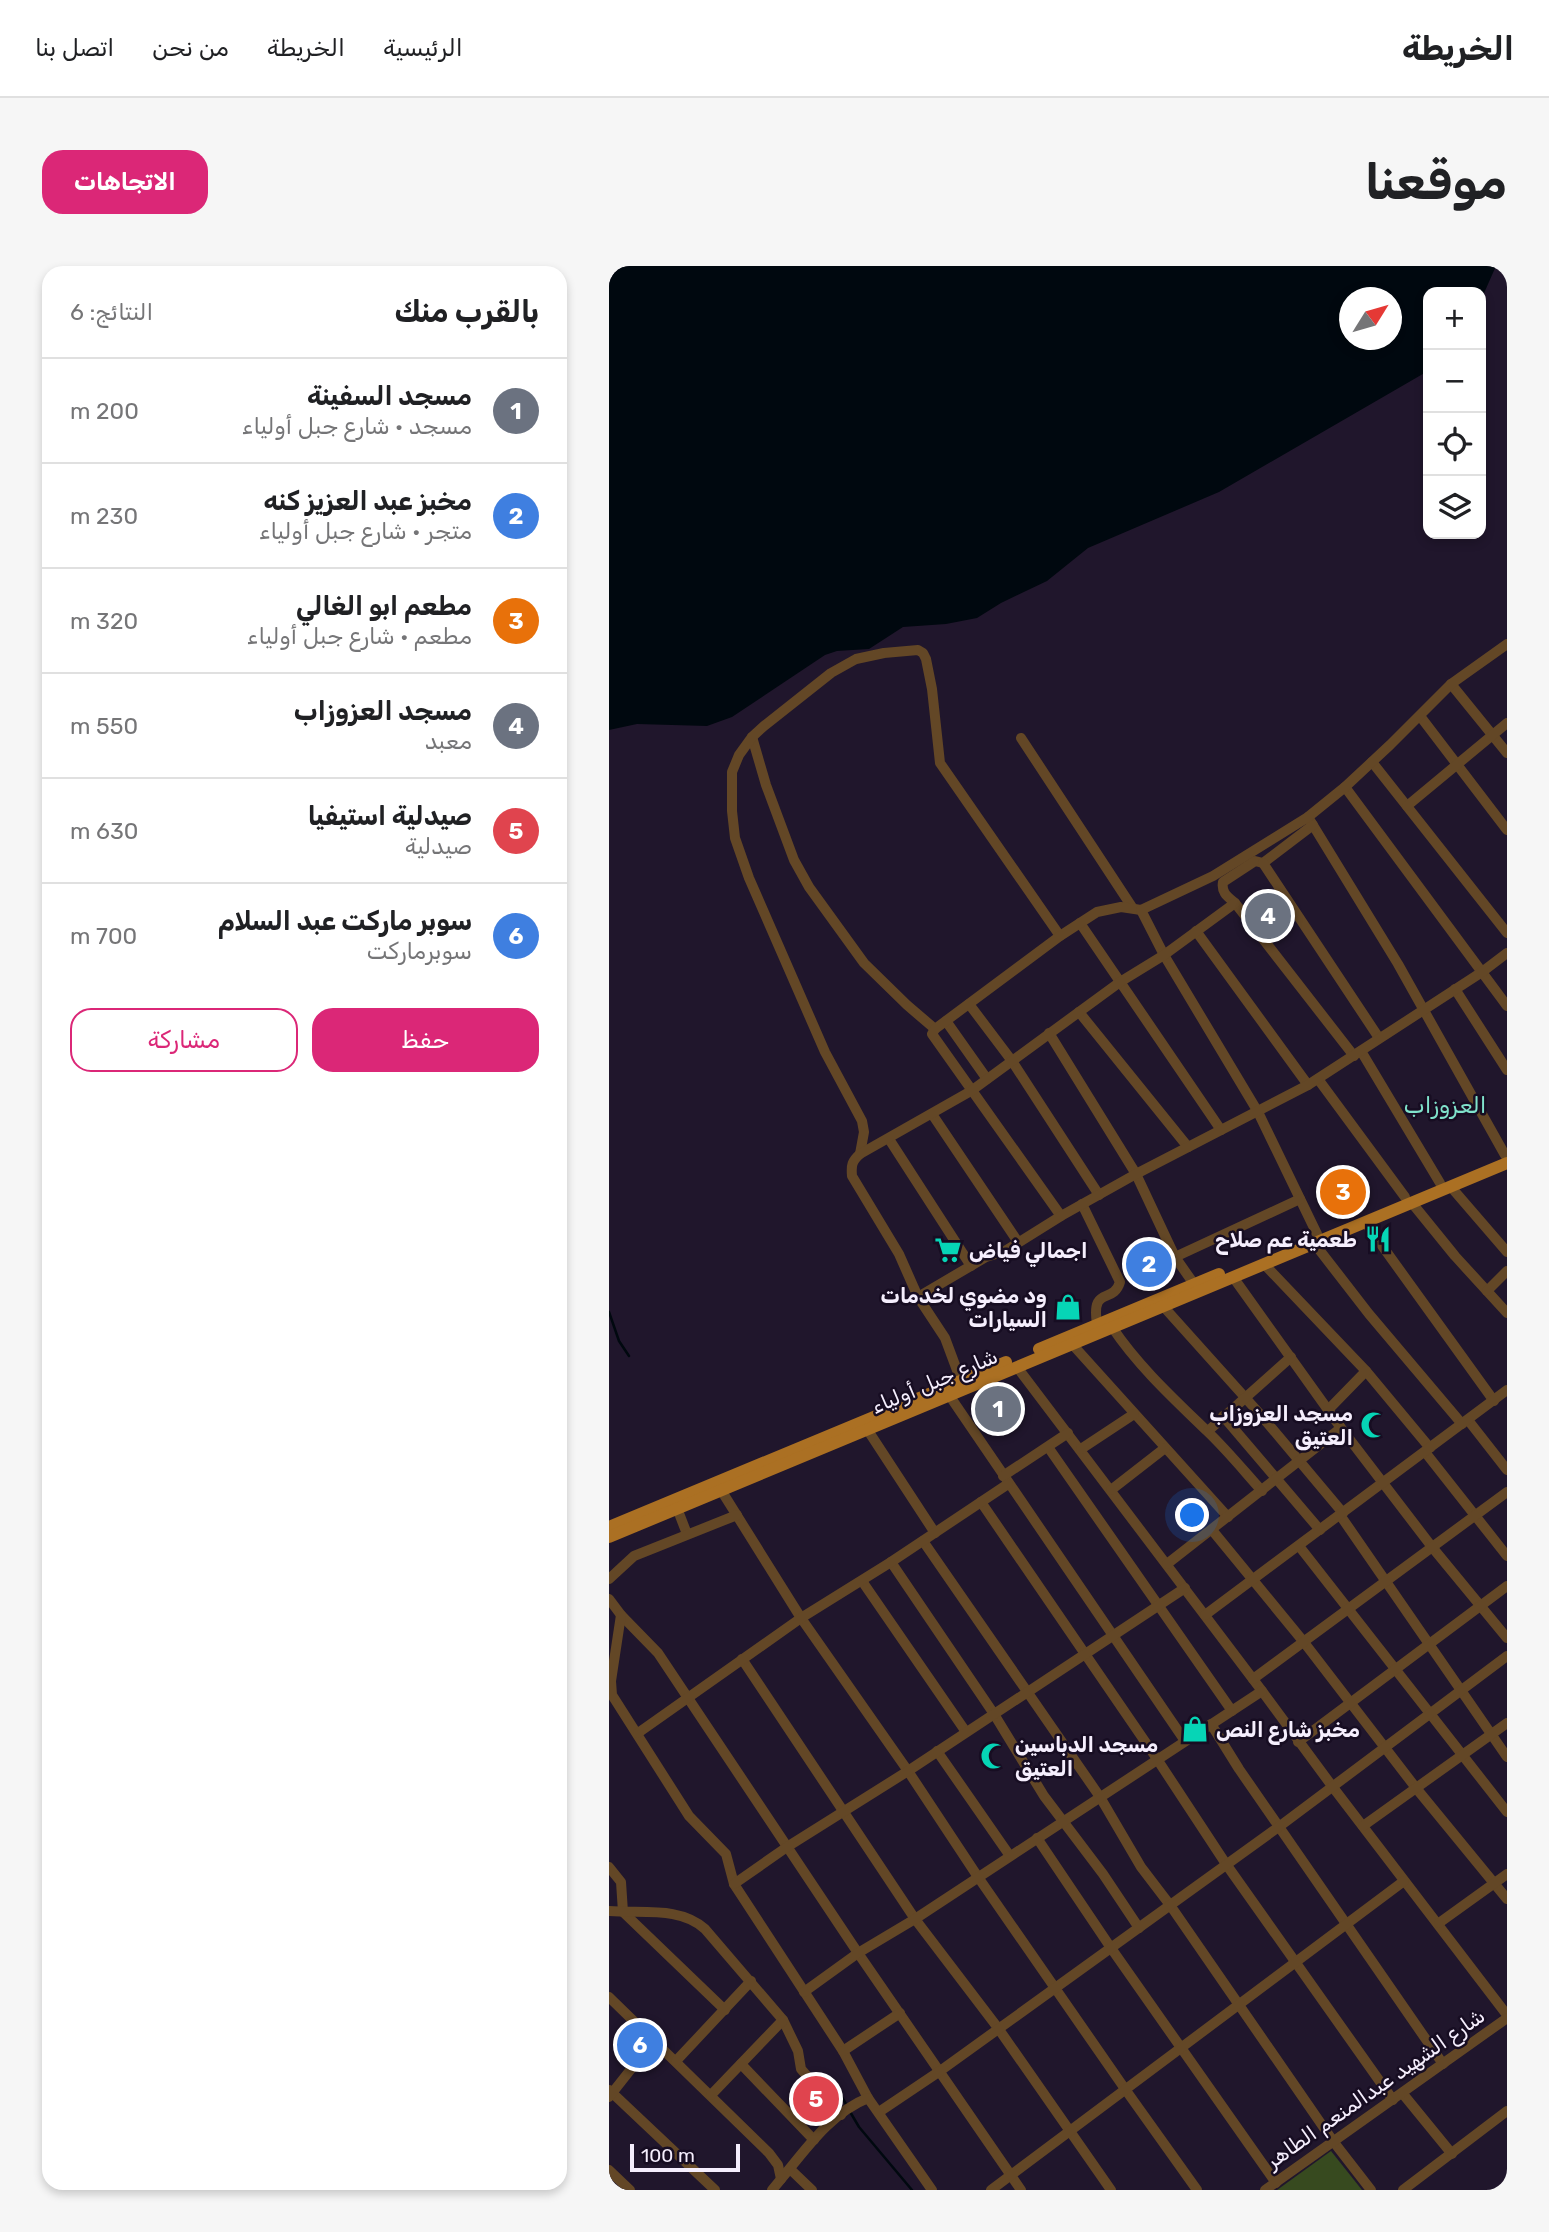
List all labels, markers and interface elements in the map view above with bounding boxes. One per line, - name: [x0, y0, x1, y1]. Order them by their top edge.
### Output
- text: الخريطة: [1402, 29, 1514, 68]
- text: اتصل بنا: [35, 34, 114, 62]
- text: من نحن: [152, 34, 229, 62]
- text: الخريطة: [267, 34, 345, 62]
- text: الرئيسية: [383, 34, 463, 62]
- button: الاتجاهات: [42, 150, 208, 214]
- text: موقعنا: [1365, 153, 1507, 211]
- north arrow: [1339, 287, 1402, 350]
- map controls: [1423, 287, 1486, 539]
- button: +: [1423, 287, 1486, 350]
- text: بالقرب منك: [394, 294, 539, 330]
- text: النتائج: 6: [70, 298, 153, 326]
- button: −: [1423, 350, 1486, 413]
- text: مسجد السفينة: [307, 381, 472, 412]
- text: 200 m: [70, 397, 139, 425]
- text: 1: [510, 397, 522, 425]
- text: مسجد · شارع جبل أولياء: [242, 412, 472, 440]
- button: locate: [1423, 413, 1486, 476]
- button: layers: [1423, 476, 1486, 539]
- text: مخبز عبد العزيز كنه: [263, 486, 472, 517]
- text: 230 m: [70, 502, 138, 530]
- text: 2: [509, 502, 523, 530]
- text: متجر · شارع جبل أولياء: [259, 517, 472, 545]
- text: مطعم ابو الغالي: [296, 591, 472, 622]
- text: 320 m: [70, 607, 138, 635]
- text: 3: [508, 607, 524, 635]
- text: مطعم · شارع جبل أولياء: [247, 622, 472, 650]
- text: مسجد العزوزاب: [294, 696, 472, 727]
- text: 550 m: [70, 712, 138, 740]
- text: 4: [508, 712, 524, 740]
- text: معبد: [424, 727, 472, 755]
- text: صيدلية استيفيا: [308, 801, 472, 832]
- text: 630 m: [70, 817, 138, 845]
- text: 5: [509, 817, 523, 845]
- text: صيدلية: [405, 832, 472, 860]
- pin: 4: [1245, 890, 1291, 942]
- text: سوبر ماركت عبد السلام: [218, 906, 472, 937]
- text: 700 m: [70, 922, 137, 950]
- text: 6: [509, 922, 524, 950]
- text: سوبرماركت: [367, 937, 472, 965]
- button: مشاركة: [70, 1008, 298, 1072]
- button: حفظ: [312, 1008, 539, 1072]
- district label: العزوزاب: [1404, 1091, 1486, 1119]
- pin: 3: [1320, 1166, 1366, 1218]
- restaurant icon: طعمية عم صلاح: [1363, 1224, 1393, 1254]
- place label: طعمية عم صلاح: [1215, 1227, 1357, 1255]
- supermarket icon: اجمالي فياض: [933, 1235, 963, 1265]
- place label: اجمالي فياض: [969, 1238, 1087, 1267]
- pin: 2: [1126, 1238, 1172, 1290]
- place label: ود مضوي لخدمات السيارات: [881, 1283, 1047, 1332]
- shop icon: ود مضوي لخدمات السيارات: [1053, 1292, 1083, 1322]
- street label: شارع جبل أولياء: [867, 1343, 1002, 1421]
- pin: 1: [975, 1383, 1021, 1435]
- place label: مسجد العزوزاب العتيق: [1209, 1401, 1353, 1451]
- mosque icon: مسجد العزوزاب العتيق: [1359, 1410, 1389, 1440]
- your location: [1175, 1498, 1209, 1532]
- shop icon: مخبز شارع النص: [1180, 1714, 1210, 1744]
- place label: مخبز شارع النص: [1216, 1717, 1360, 1745]
- place label: مسجد الدباسين العتيق: [1015, 1732, 1158, 1782]
- mosque icon: مسجد الدباسين العتيق: [979, 1741, 1009, 1771]
- street label: شارع الشهيد عبدالمنعم الطاهر: [1259, 2003, 1491, 2176]
- pin: 6: [617, 2019, 663, 2071]
- pin: 5: [793, 2073, 839, 2125]
- scale bar: [630, 2141, 740, 2173]
- text: 100 m: [641, 2144, 695, 2167]

